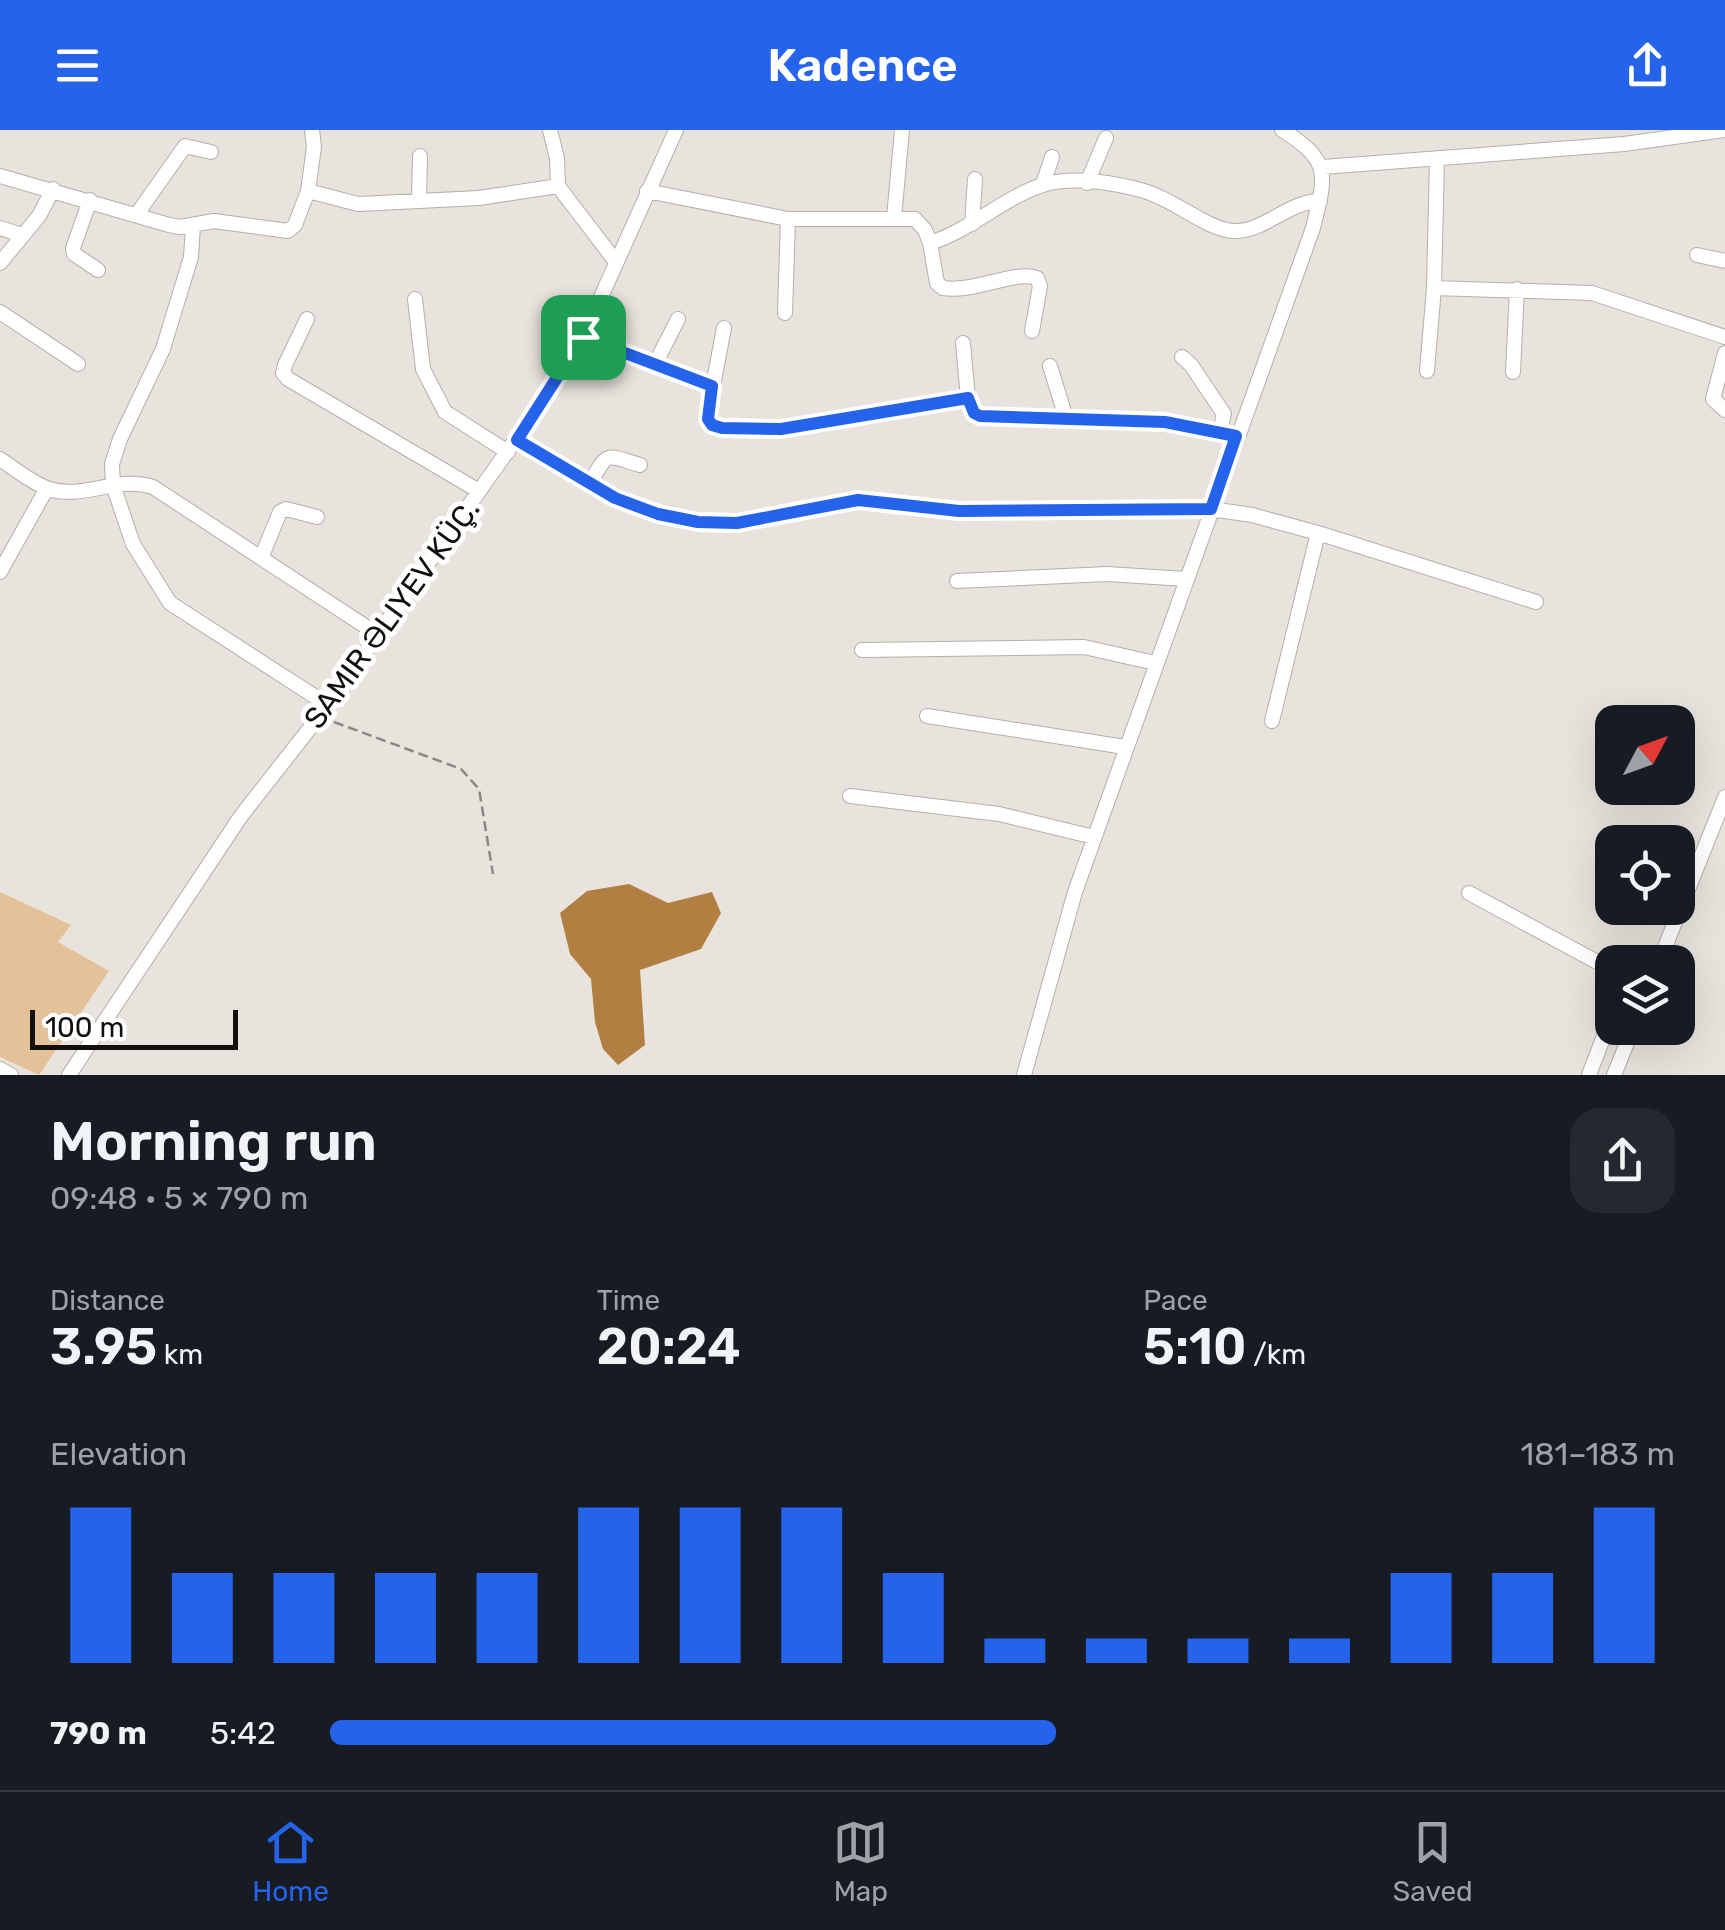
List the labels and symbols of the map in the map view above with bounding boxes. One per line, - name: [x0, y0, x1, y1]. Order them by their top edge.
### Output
- pin: [541, 295, 626, 380]
- street label: SAMIR ƏLIYEV KÜÇ.: [297, 492, 487, 736]
- north arrow: [1595, 705, 1695, 805]
- scale bar: [30, 1005, 238, 1050]

